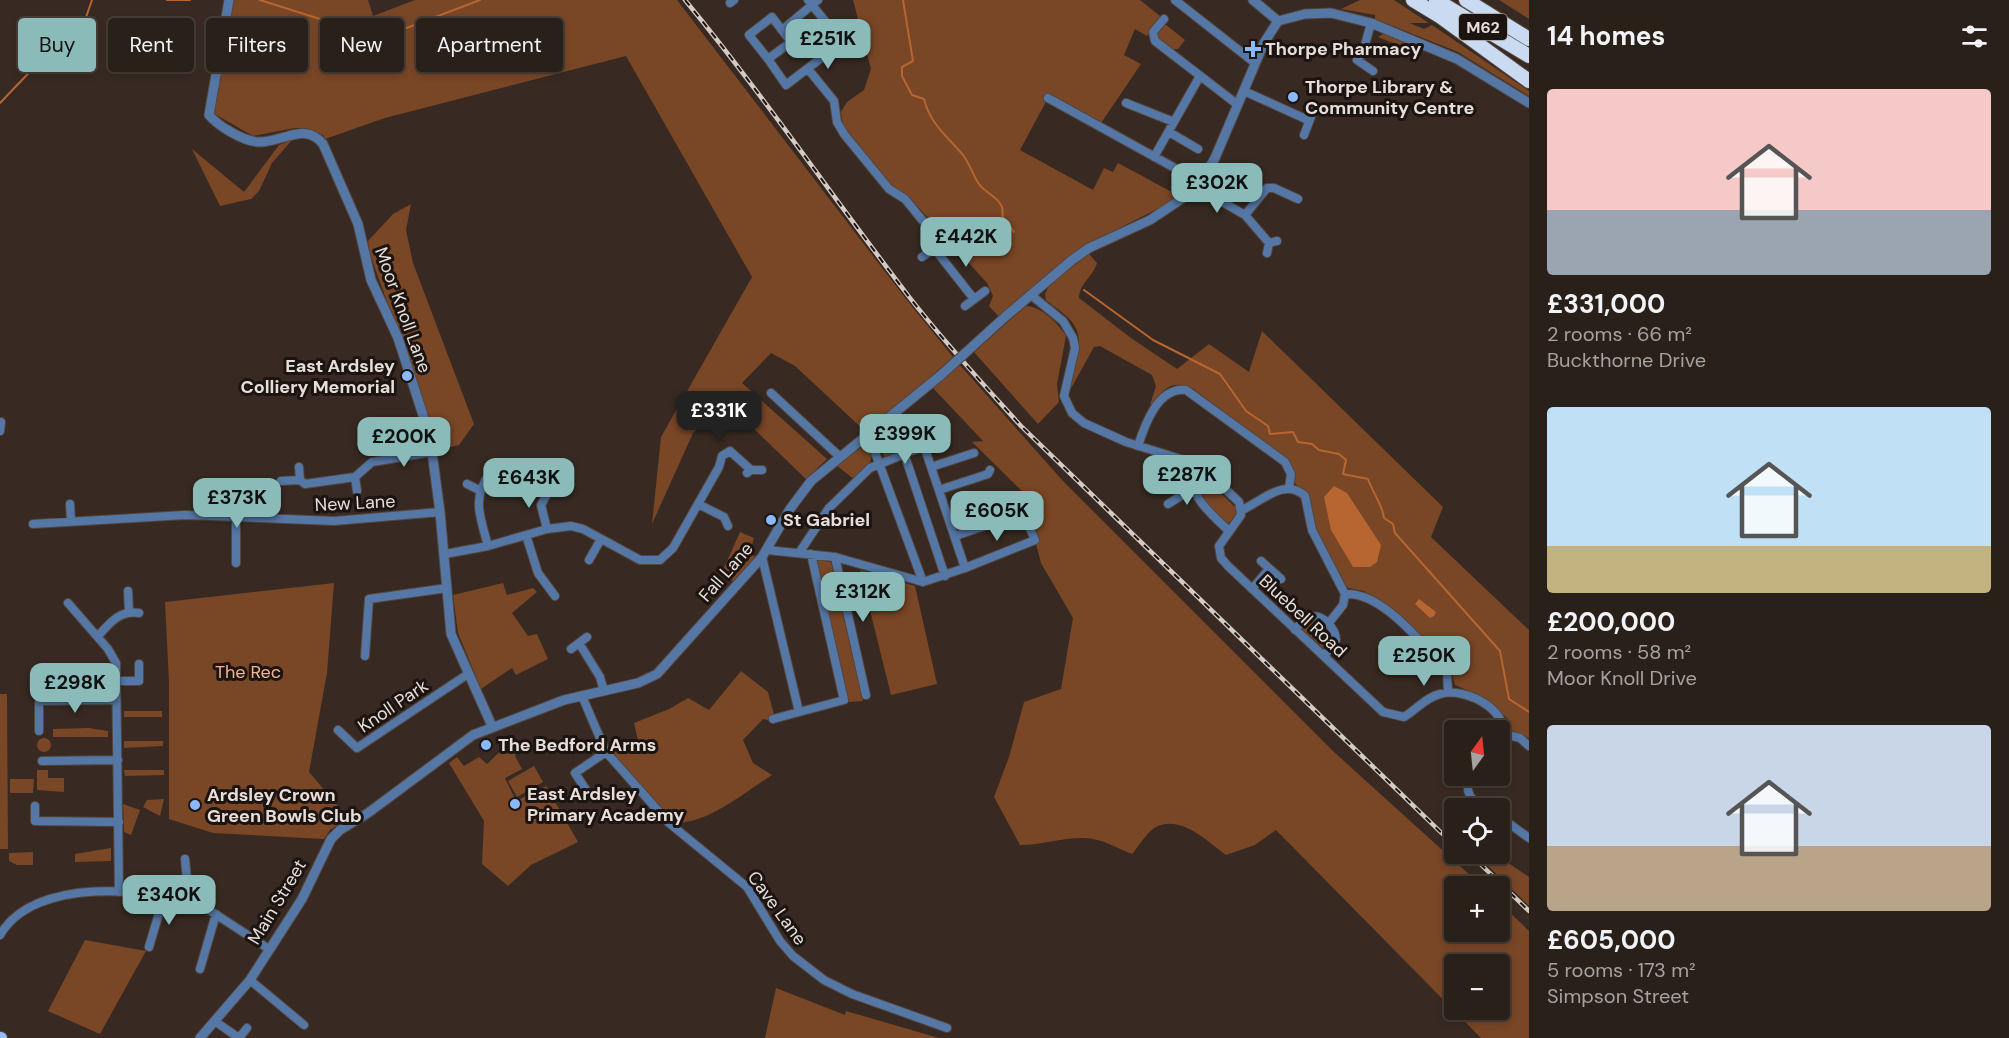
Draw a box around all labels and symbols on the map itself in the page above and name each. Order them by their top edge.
road number: M62 [1459,14,1507,40]
pin: £251K [786,19,870,70]
place label: Thorpe Pharmacy [1265,37,1422,61]
marker: Thorpe Pharmacy [1246,42,1260,56]
place label: Thorpe Library & Community Centre [1305,75,1474,120]
marker: Thorpe Library & Community Centre [1286,90,1300,104]
pin: £302K [1175,163,1259,214]
pin: £442K [924,217,1008,268]
street label: Moor Knoll Lane [369,244,437,376]
place label: East Ardsley Colliery Memorial [241,354,395,399]
marker: East Ardsley Colliery Memorial [400,369,414,383]
pin: £331K [677,391,761,442]
pin: £399K [863,414,947,465]
pin: £200K [362,417,446,468]
pin: £287K [1145,455,1229,506]
pin: £643K [487,458,571,509]
pin: £373K [195,478,279,529]
street label: New Lane [314,489,396,517]
pin: £605K [955,491,1039,542]
place label: St Gabriel [783,508,870,532]
marker: St Gabriel [764,513,778,527]
street label: Fall Lane [693,537,759,607]
street label: Bluebell Road [1254,569,1352,663]
pin: £312K [821,572,905,623]
pin: £250K [1382,636,1466,687]
park label: The Rec [215,660,281,684]
pin: £298K [33,663,117,714]
street label: Knoll Park [353,674,433,738]
north arrow [1444,720,1510,786]
place label: The Bedford Arms [498,733,656,757]
marker: The Bedford Arms [479,738,493,752]
place label: East Ardsley Primary Academy [527,782,684,827]
place label: Ardsley Crown Green Bowls Club [207,783,362,828]
marker: East Ardsley Primary Academy [508,797,522,811]
marker: Ardsley Crown Green Bowls Club [188,798,202,812]
street label: Main Street [242,855,312,949]
street label: Cave Lane [742,866,812,950]
pin: £340K [127,875,211,926]

